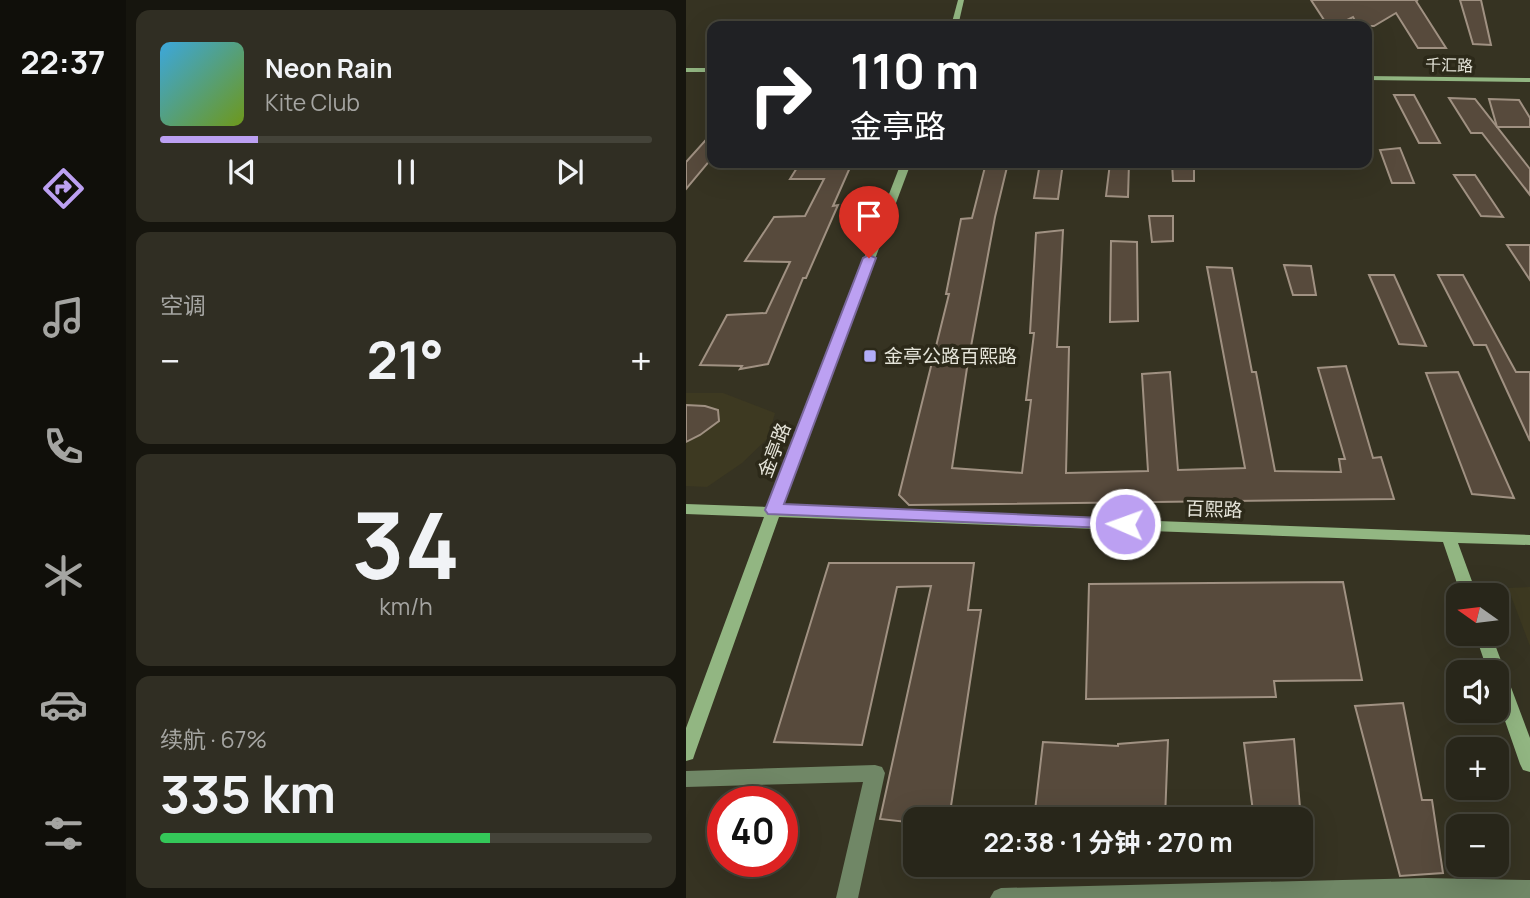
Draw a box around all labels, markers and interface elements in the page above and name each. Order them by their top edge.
text: 110 m [850,37,979,104]
text: 22:37 [21,40,105,84]
icon: right [735,49,826,140]
text: Neon Rain [265,50,393,86]
street label: 千汇路 [1425,54,1473,76]
text: Kite Club [265,86,360,118]
text: 金亭路 [850,104,946,148]
icon: previous [223,153,261,191]
icon: pause [387,153,425,191]
icon: next [551,153,589,191]
icon: directions [39,164,88,213]
pin [839,186,899,258]
icon: arrive [850,197,888,235]
text: 空调 [160,289,206,321]
icon: music [39,293,88,342]
text: 21° [367,324,444,395]
text: − [160,334,181,386]
text: + [630,334,652,386]
place label: 金亭公路百熙路 [884,343,1017,369]
marker: 金亭公路百熙路 [862,348,878,364]
street label: 金亭路 [752,419,796,481]
icon: phone [39,422,88,471]
text: 34 [352,482,460,606]
position arrow [1088,487,1162,561]
street label: 百熙路 [1185,495,1243,523]
icon: climate [39,551,88,600]
north arrow [1446,583,1508,646]
map controls [1446,583,1509,877]
text: km/h [379,590,433,622]
button: sound [1446,660,1509,723]
icon: car [39,680,88,729]
text: 续航 · 67% [160,723,267,755]
button: + [1446,737,1509,800]
text: 335 km [160,758,336,829]
speed limit sign: 40 [707,786,798,877]
icon: filters [39,809,88,858]
button: − [1446,814,1509,877]
text: 22:38 · 1 分钟 · 270 m [983,824,1233,860]

